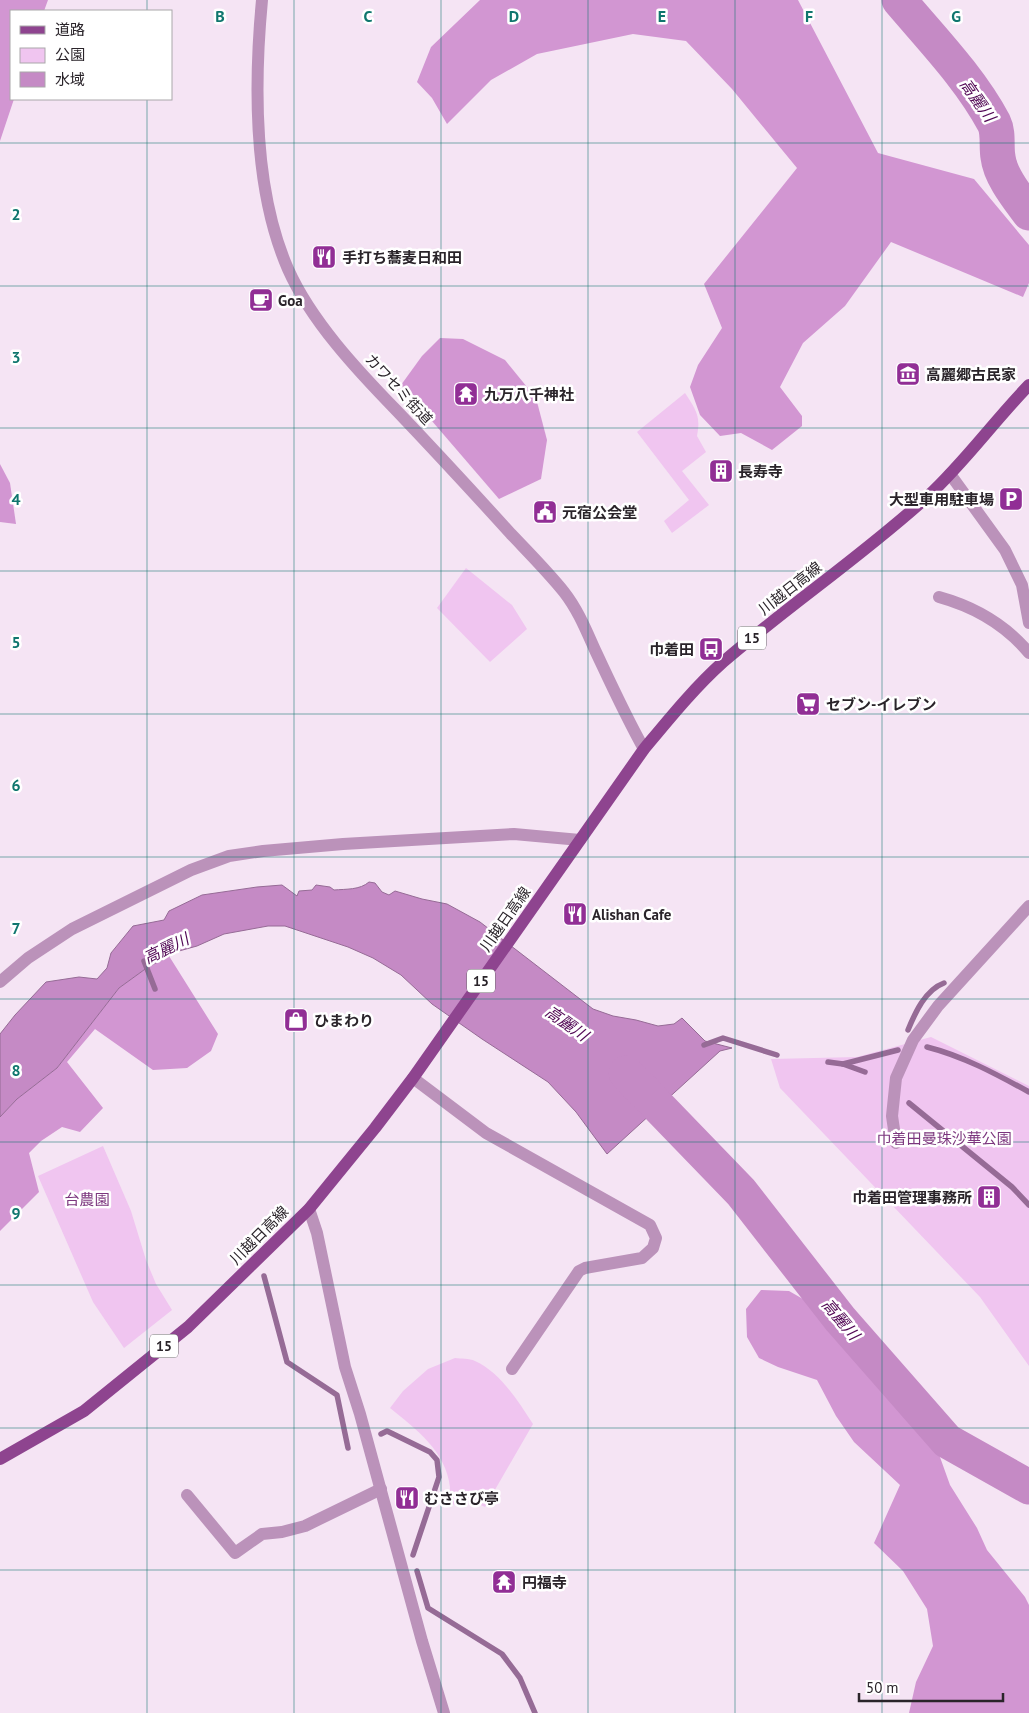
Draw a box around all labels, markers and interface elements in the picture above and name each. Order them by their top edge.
text: B [215,6,225,26]
text: C [364,6,373,26]
text: D [509,6,519,26]
text: E [658,6,666,26]
text: F [805,6,813,26]
text: G [951,6,961,26]
legend [10,10,172,100]
text: 道路 [55,20,85,39]
text: 公園 [55,45,85,64]
text: 水域 [55,70,85,89]
water label: 高麗川 [956,75,1001,127]
text: 2 [11,204,21,224]
restaurant icon: 手打ち蕎麦日和田 [311,244,337,270]
place label: 手打ち蕎麦日和田 [342,248,462,267]
cafe icon: Goa [248,287,274,313]
place label: Goa [278,291,303,310]
text: 3 [11,347,21,367]
street label: カワセミ街道 [361,350,437,428]
museum icon: 高麗郷古民家 [895,361,921,387]
place label: 高麗郷古民家 [926,365,1016,384]
temple icon: 九万八千神社 [453,381,479,407]
place label: 九万八千神社 [484,385,574,404]
building icon: 長寿寺 [708,458,734,484]
place label: 長寿寺 [738,462,783,481]
parking icon: 大型車用駐車場 [998,486,1024,512]
text: 4 [11,489,21,509]
place label: 大型車用駐車場 [889,490,994,509]
public building icon: 元宿公会堂 [532,499,558,525]
place label: 元宿公会堂 [562,503,637,522]
street label: 川越日高線 [755,557,825,619]
road number: 15 [738,626,766,650]
text: 5 [11,632,21,652]
bus stop icon: 巾着田 [698,636,724,662]
place label: 巾着田 [649,640,694,659]
supermarket icon: セブン-イレブン [795,691,821,717]
place label: セブン-イレブン [826,695,936,714]
text: 6 [11,775,21,795]
street label: 川越日高線 [476,883,534,955]
restaurant icon: Alishan Cafe [562,901,588,927]
place label: Alishan Cafe [592,905,672,924]
text: 7 [11,918,21,938]
water label: 高麗川 [140,928,194,968]
road number: 15 [467,969,495,992]
water label: 高麗川 [542,1001,594,1046]
shop icon: ひまわり [283,1007,309,1033]
place label: ひまわり [314,1011,374,1030]
text: 8 [11,1060,21,1080]
park label: 巾着田曼珠沙華公園 [876,1129,1012,1148]
building icon: 巾着田管理事務所 [976,1184,1002,1210]
place label: 巾着田管理事務所 [852,1188,972,1207]
park label: 台農園 [64,1190,110,1209]
street label: 川越日高線 [226,1202,292,1268]
text: 9 [11,1203,21,1223]
water label: 高麗川 [818,1294,865,1345]
road number: 15 [150,1334,178,1358]
restaurant icon: むささび亭 [394,1485,420,1511]
place label: むささび亭 [424,1489,499,1508]
temple icon: 円福寺 [491,1569,517,1595]
place label: 円福寺 [522,1573,567,1592]
scale bar [859,1670,1003,1702]
text: 50 m [866,1678,899,1697]

